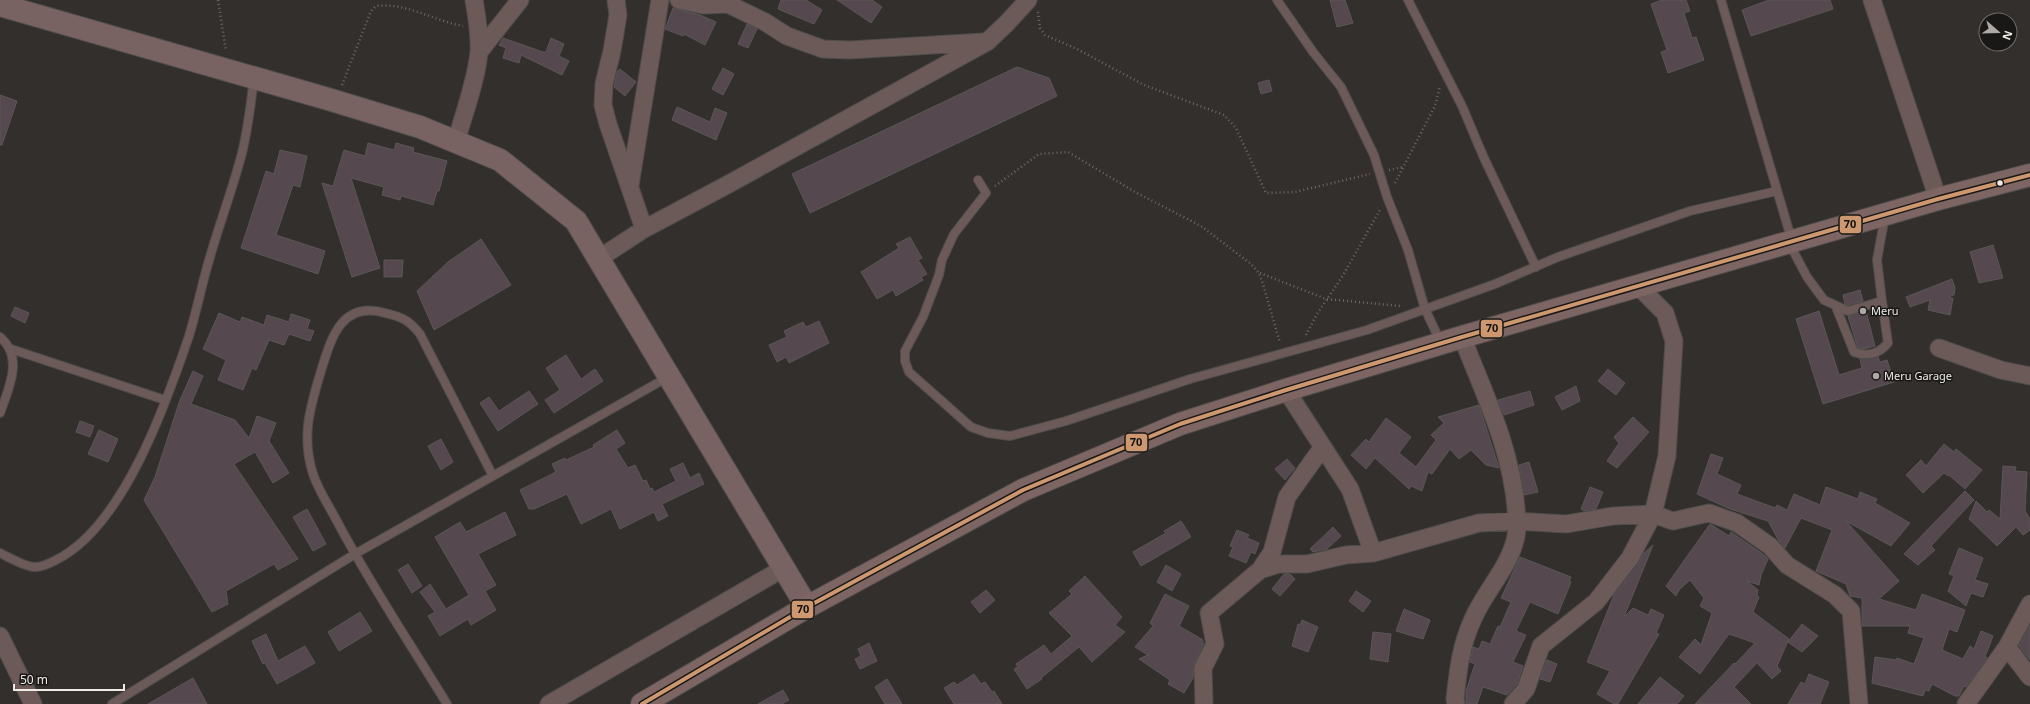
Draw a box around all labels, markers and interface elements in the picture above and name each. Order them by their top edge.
north arrow [1978,12,2018,52]
text: N [1999,29,2016,42]
unlabelled marker [1995,178,2005,188]
line badge: 70 [1839,215,1862,234]
text: 70 [1844,216,1856,231]
place label: Meru [1871,303,1899,318]
marker: Meru [1858,306,1868,316]
line badge: 70 [1480,319,1503,338]
text: 70 [1486,320,1498,335]
place label: Meru Garage [1884,368,1952,383]
marker: Meru Garage [1871,371,1881,381]
line badge: 70 [1125,433,1148,452]
text: 70 [1130,434,1142,449]
line badge: 70 [791,600,814,619]
text: 70 [797,601,809,616]
scale bar [14,666,124,692]
text: 50 m [20,671,48,688]

